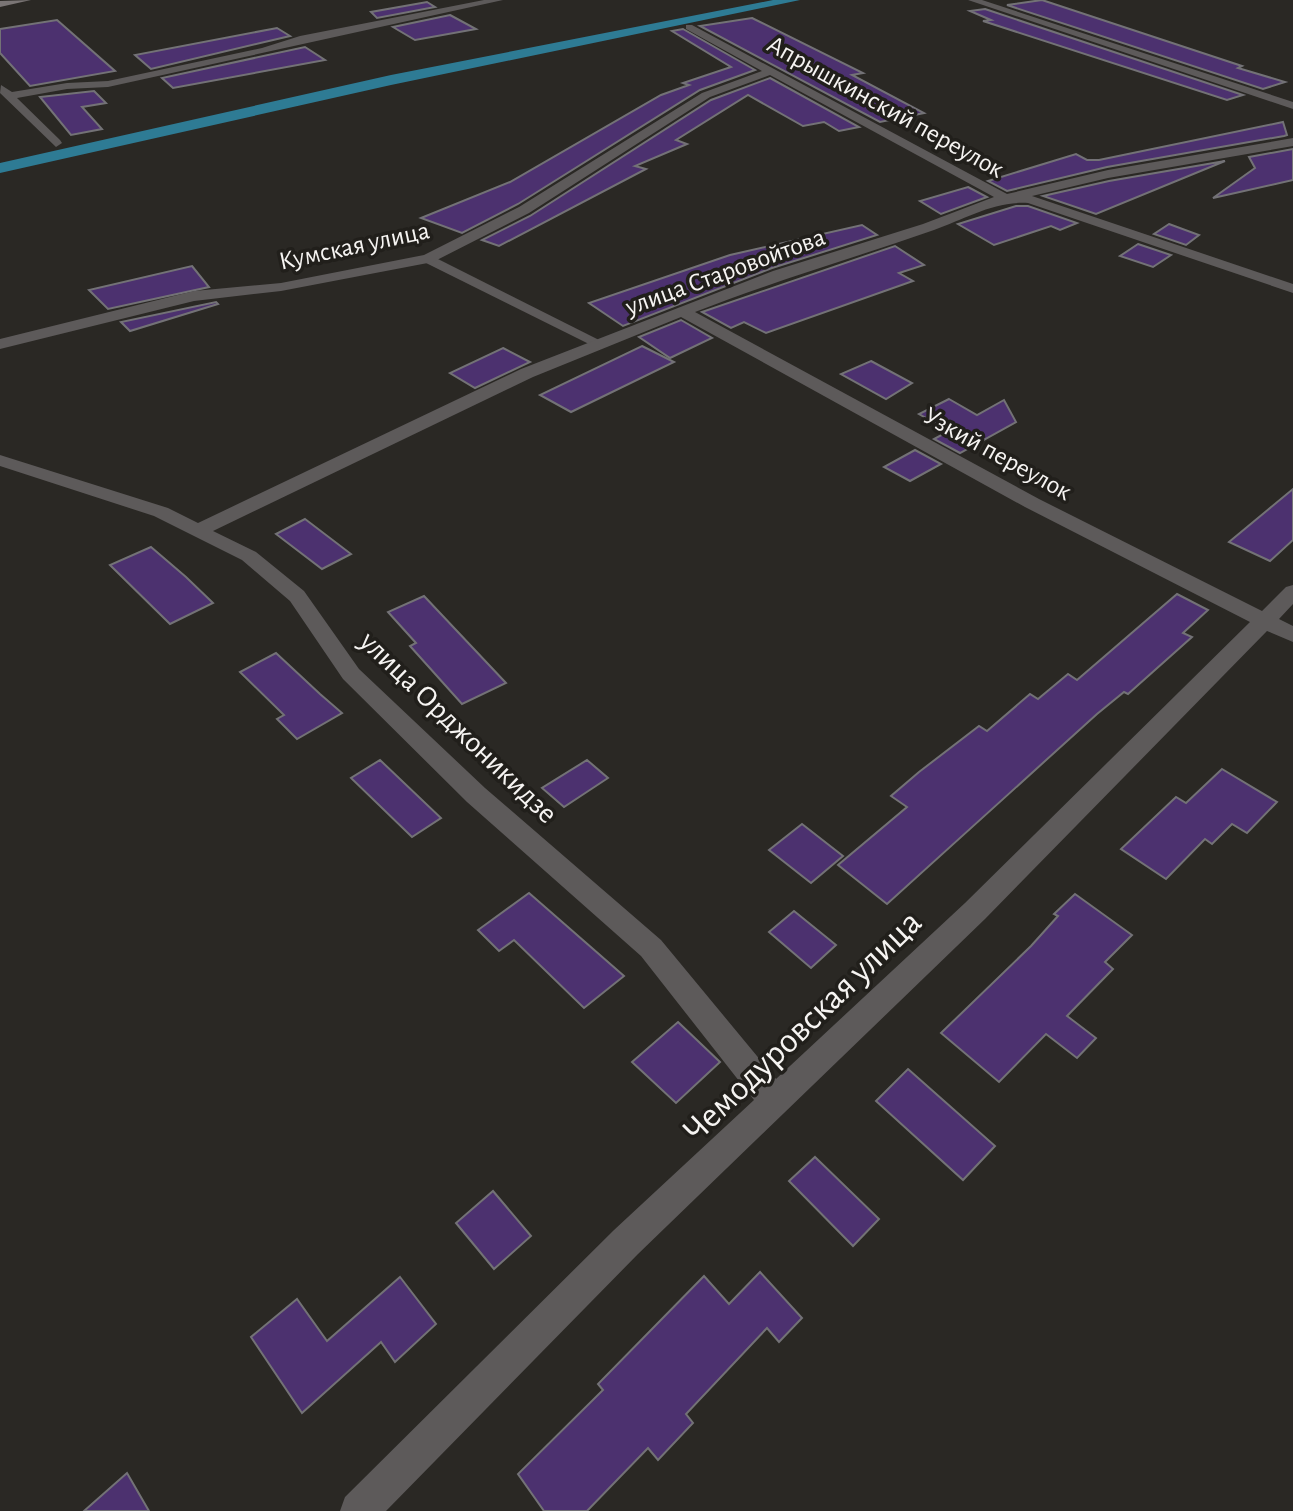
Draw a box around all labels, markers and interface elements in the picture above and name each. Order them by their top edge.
street label: Апрышкинский переулок [763,31,1008,183]
street label: Кумская улица [277,217,432,275]
street label: улица Старовойтова [621,224,829,320]
street label: Узкий переулок [919,402,1076,505]
street label: улица Орджоникидзе [353,625,563,829]
street label: Чемодуровская улица [676,904,929,1149]

